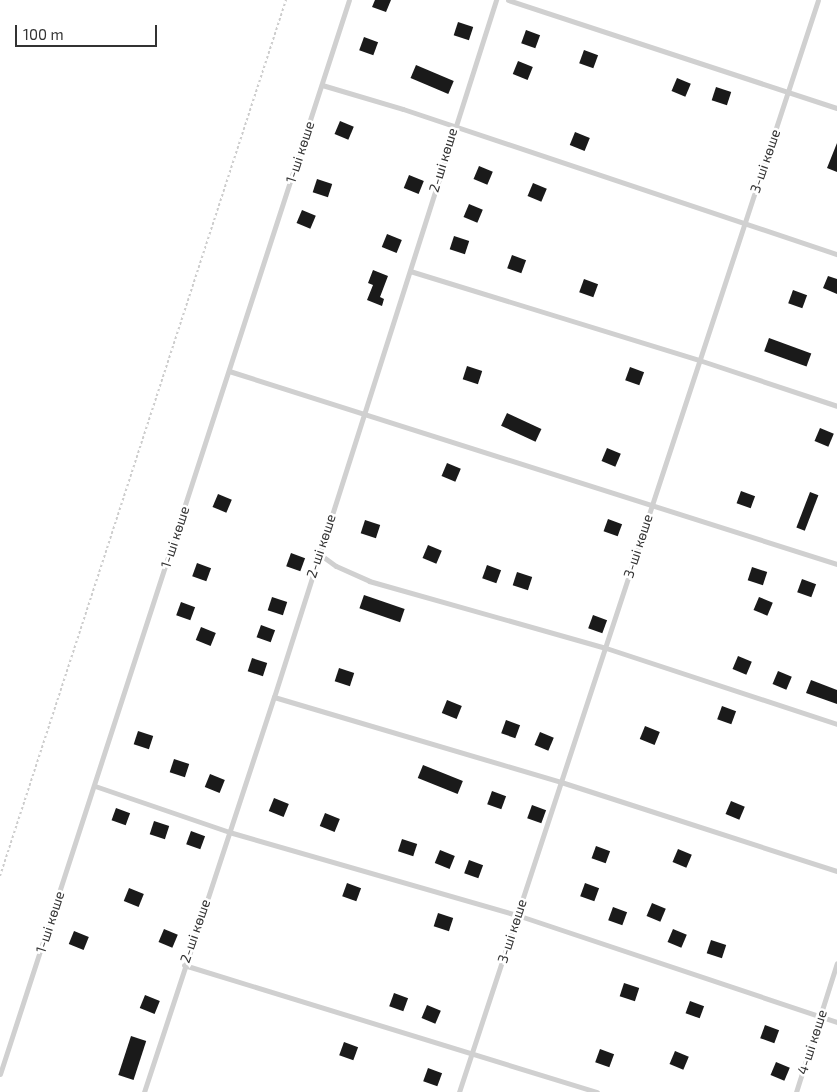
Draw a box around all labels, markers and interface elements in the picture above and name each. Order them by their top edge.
scale bar [18,15,160,47]
text: 100 m [23,25,64,43]
street label: 1-ші көше [282,119,318,185]
street label: 2-ші көше [425,126,461,194]
street label: 3-ші көше [746,127,784,195]
street label: 1-ші көше [157,504,193,570]
street label: 2-ші көше [303,512,339,580]
street label: 3-ші көше [620,512,656,580]
street label: 1-ші көше [32,889,68,955]
street label: 2-ші көше [176,897,214,965]
street label: 3-ші көше [494,897,530,965]
street label: 4-ші көше [794,1008,830,1076]

